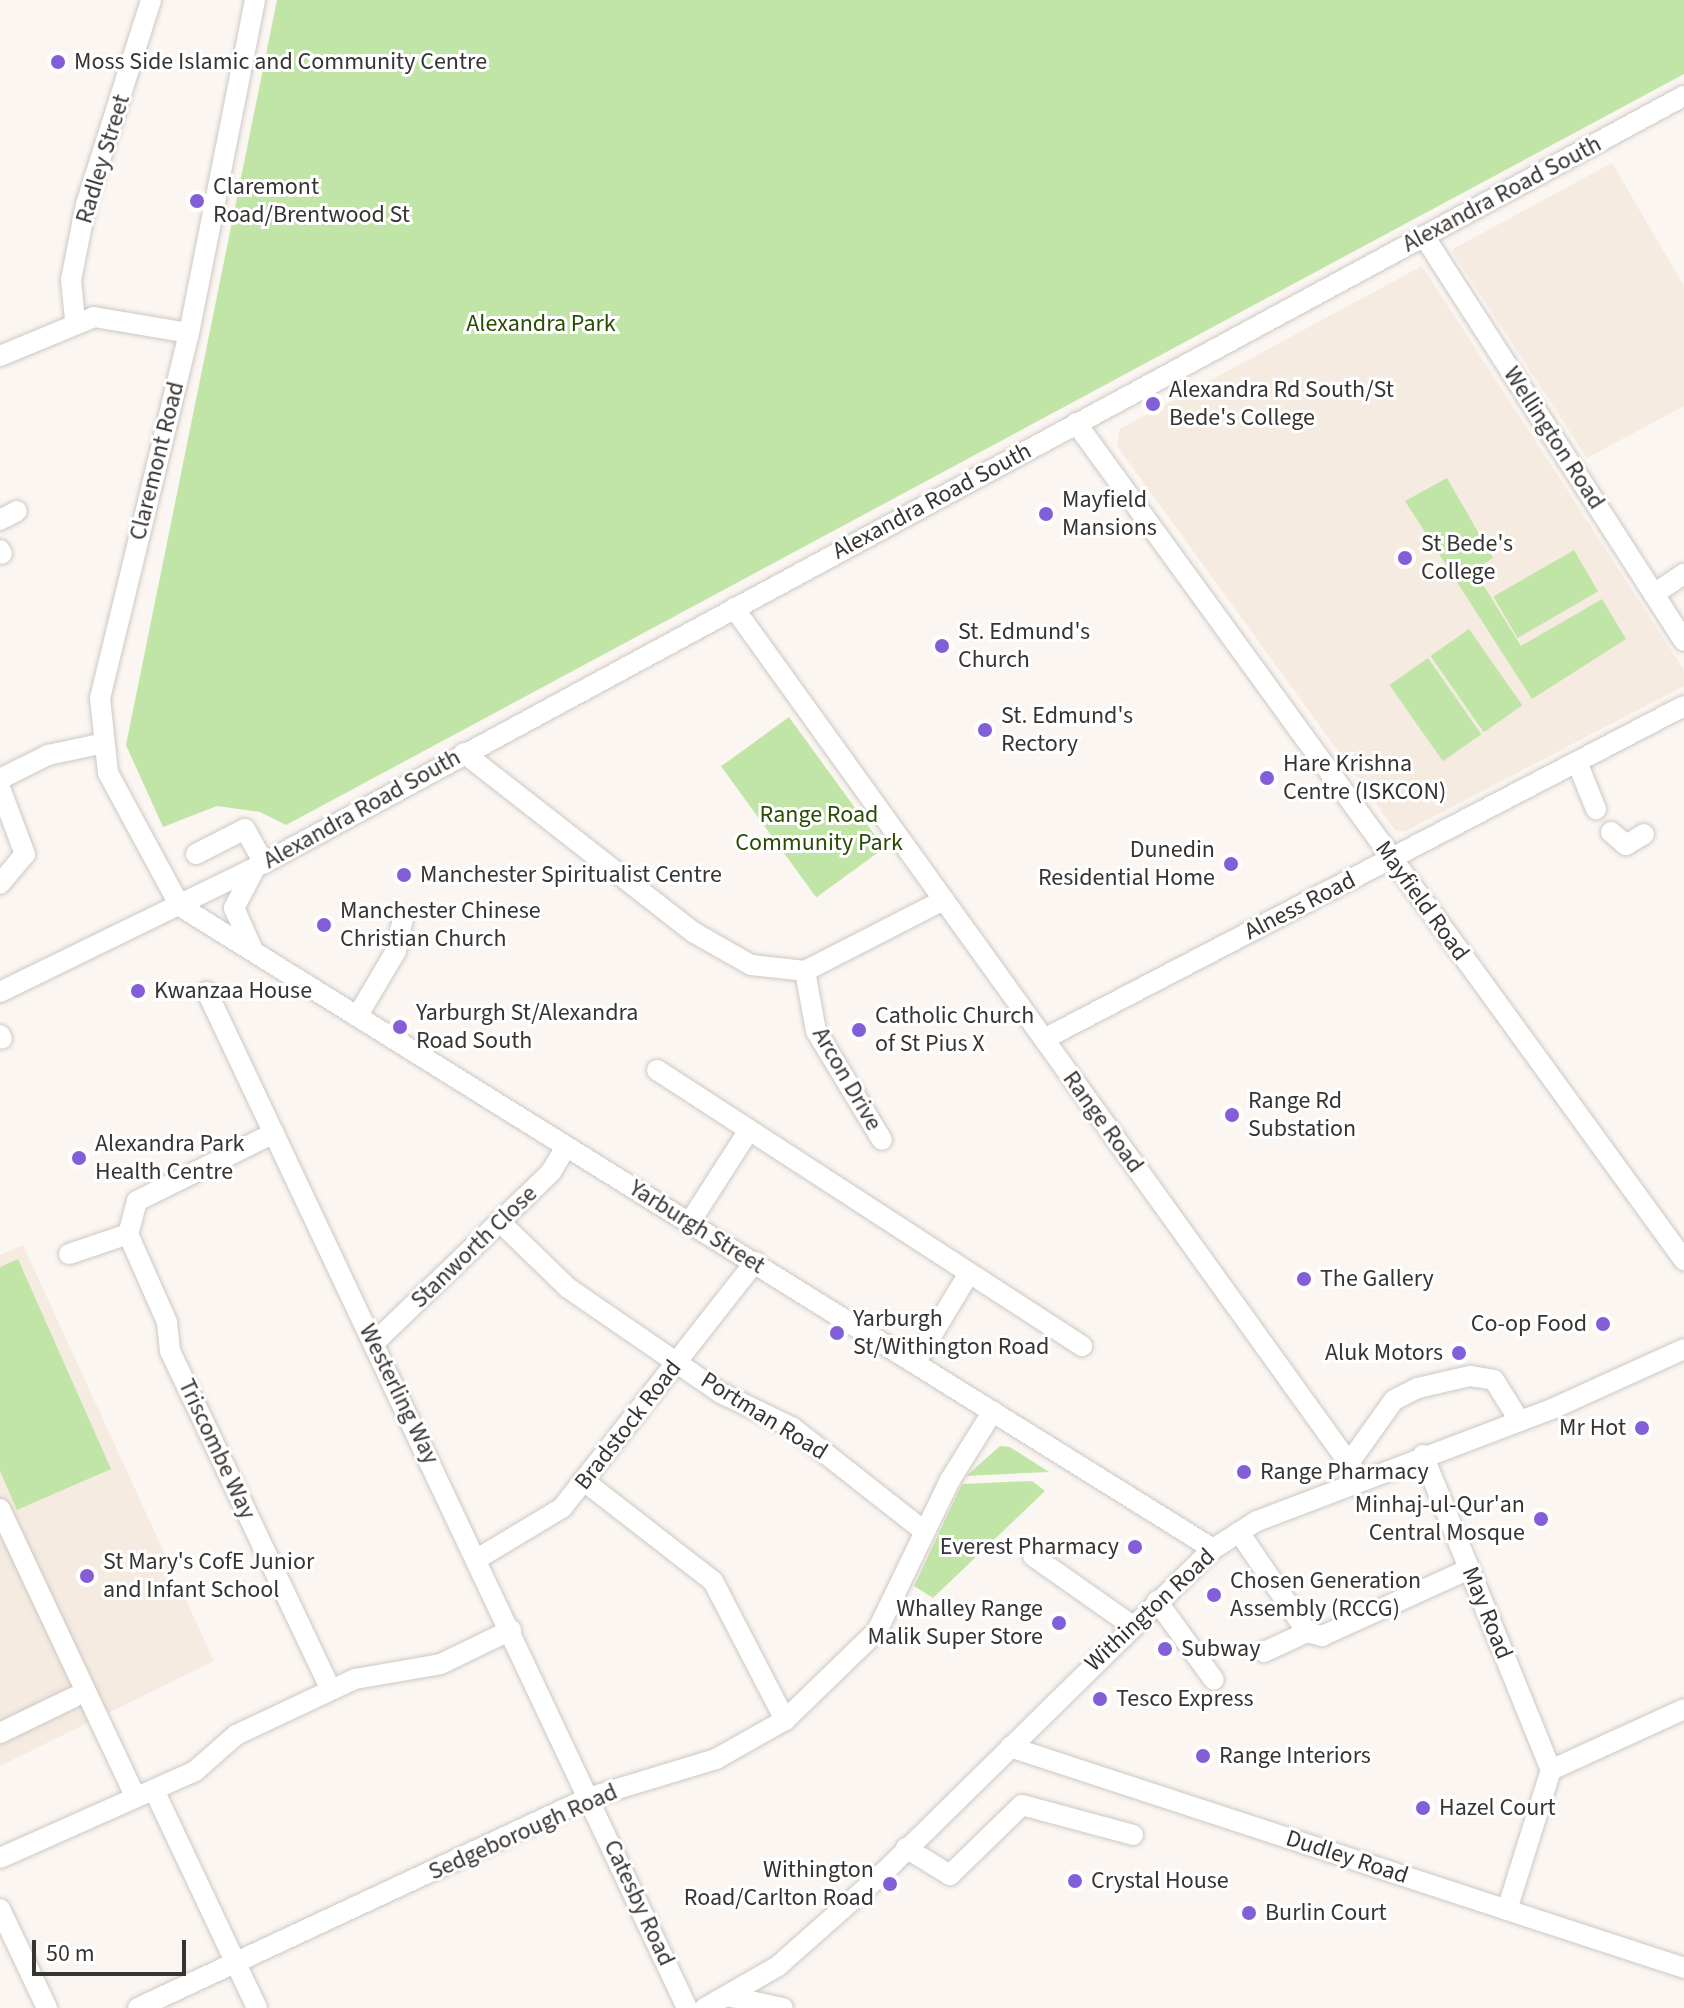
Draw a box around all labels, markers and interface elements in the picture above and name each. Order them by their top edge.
place label: Moss Side Islamic and Community Centre [74,48,487,76]
marker: Moss Side Islamic and Community Centre [49,53,67,71]
street label: Radley Street [70,91,136,227]
street label: Alexandra Road South [1398,129,1606,259]
place label: Claremont Road/Brentwood St [213,173,410,229]
marker: Claremont Road/Brentwood St [188,192,206,210]
park label: Alexandra Park [466,310,616,338]
street label: Wellington Road [1497,361,1611,515]
place label: Alexandra Rd South/St Bede's College [1169,376,1394,432]
street label: Claremont Road [123,379,191,543]
marker: Alexandra Rd South/St Bede's College [1144,395,1162,413]
street label: Alexandra Road South [828,436,1036,566]
place label: Mayfield Mansions [1062,486,1157,542]
marker: Mayfield Mansions [1037,505,1055,523]
place label: St Bede's College [1421,530,1513,586]
marker: St Bede's College [1396,549,1414,567]
place label: St. Edmund's Church [958,618,1090,674]
marker: St. Edmund's Church [933,637,951,655]
place label: St. Edmund's Rectory [1001,702,1133,758]
marker: St. Edmund's Rectory [976,721,994,739]
street label: Alexandra Road South [258,743,466,875]
place label: Hare Krishna Centre (ISKCON) [1283,750,1446,806]
marker: Hare Krishna Centre (ISKCON) [1258,769,1276,787]
park label: Range Road Community Park [735,801,903,857]
street label: Mayfield Road [1369,835,1475,967]
place label: Dunedin Residential Home [1038,836,1215,892]
marker: Dunedin Residential Home [1222,855,1240,873]
place label: Manchester Spiritualist Centre [420,861,722,889]
marker: Manchester Spiritualist Centre [395,866,413,884]
street label: Alness Road [1240,866,1360,946]
place label: Manchester Chinese Christian Church [340,897,541,953]
marker: Manchester Chinese Christian Church [315,916,333,934]
place label: Kwanzaa House [154,977,312,1005]
marker: Kwanzaa House [129,982,147,1000]
place label: Yarburgh St/Alexandra Road South [416,999,638,1055]
place label: Catholic Church of St Pius X [875,1002,1034,1058]
marker: Yarburgh St/Alexandra Road South [391,1018,409,1036]
marker: Catholic Church of St Pius X [850,1021,868,1039]
street label: Arcon Drive [806,1022,888,1136]
street label: Range Road [1056,1065,1150,1179]
place label: Range Rd Substation [1248,1087,1356,1143]
marker: Range Rd Substation [1223,1106,1241,1124]
place label: Alexandra Park Health Centre [95,1130,244,1186]
marker: Alexandra Park Health Centre [70,1149,88,1167]
street label: Yarburgh Street [624,1174,770,1280]
street label: Stanworth Close [405,1180,543,1314]
place label: The Gallery [1320,1265,1434,1293]
marker: The Gallery [1295,1270,1313,1288]
place label: Yarburgh St/Withington Road [853,1305,1049,1361]
place label: Co-op Food [1471,1310,1587,1338]
marker: Co-op Food [1594,1315,1612,1333]
street label: Westerling Way [353,1319,445,1469]
marker: Yarburgh St/Withington Road [828,1324,846,1342]
place label: Aluk Motors [1325,1339,1443,1367]
marker: Aluk Motors [1450,1344,1468,1362]
street label: Bradstock Road [568,1354,688,1496]
street label: Portman Road [695,1366,833,1466]
street label: Triscombe Way [172,1374,262,1524]
place label: Mr Hot [1559,1414,1626,1442]
marker: Mr Hot [1633,1419,1651,1437]
place label: Range Pharmacy [1260,1458,1429,1486]
marker: Range Pharmacy [1235,1463,1253,1481]
place label: Minhaj-ul-Qur'an Central Mosque [1355,1491,1525,1547]
marker: Minhaj-ul-Qur'an Central Mosque [1532,1510,1550,1528]
place label: Everest Pharmacy [940,1533,1119,1561]
marker: Everest Pharmacy [1126,1538,1144,1556]
street label: Withington Road [1079,1542,1221,1678]
place label: St Mary's CofE Junior and Infant School [103,1548,314,1604]
street label: May Road [1455,1563,1519,1663]
marker: St Mary's CofE Junior and Infant School [78,1567,96,1585]
place label: Chosen Generation Assembly (RCCG) [1230,1567,1421,1623]
marker: Chosen Generation Assembly (RCCG) [1205,1586,1223,1604]
place label: Whalley Range Malik Super Store [867,1595,1043,1651]
marker: Whalley Range Malik Super Store [1050,1614,1068,1632]
place label: Subway [1181,1635,1260,1663]
marker: Subway [1156,1640,1174,1658]
place label: Tesco Express [1116,1685,1254,1713]
marker: Tesco Express [1091,1690,1109,1708]
place label: Range Interiors [1219,1742,1371,1770]
marker: Range Interiors [1194,1747,1212,1765]
street label: Sedgeborough Road [424,1777,622,1887]
place label: Hazel Court [1439,1794,1556,1822]
marker: Hazel Court [1414,1799,1432,1817]
street label: Dudley Road [1282,1824,1412,1890]
street label: Catesby Road [597,1835,681,1971]
place label: Withington Road/Carlton Road [684,1856,874,1912]
place label: Crystal House [1091,1867,1229,1895]
marker: Crystal House [1066,1872,1084,1890]
marker: Withington Road/Carlton Road [881,1875,899,1893]
place label: Burlin Court [1265,1899,1387,1927]
marker: Burlin Court [1240,1904,1258,1922]
scale bar [36,1924,190,1974]
text: 50 m [46,1936,95,1971]

